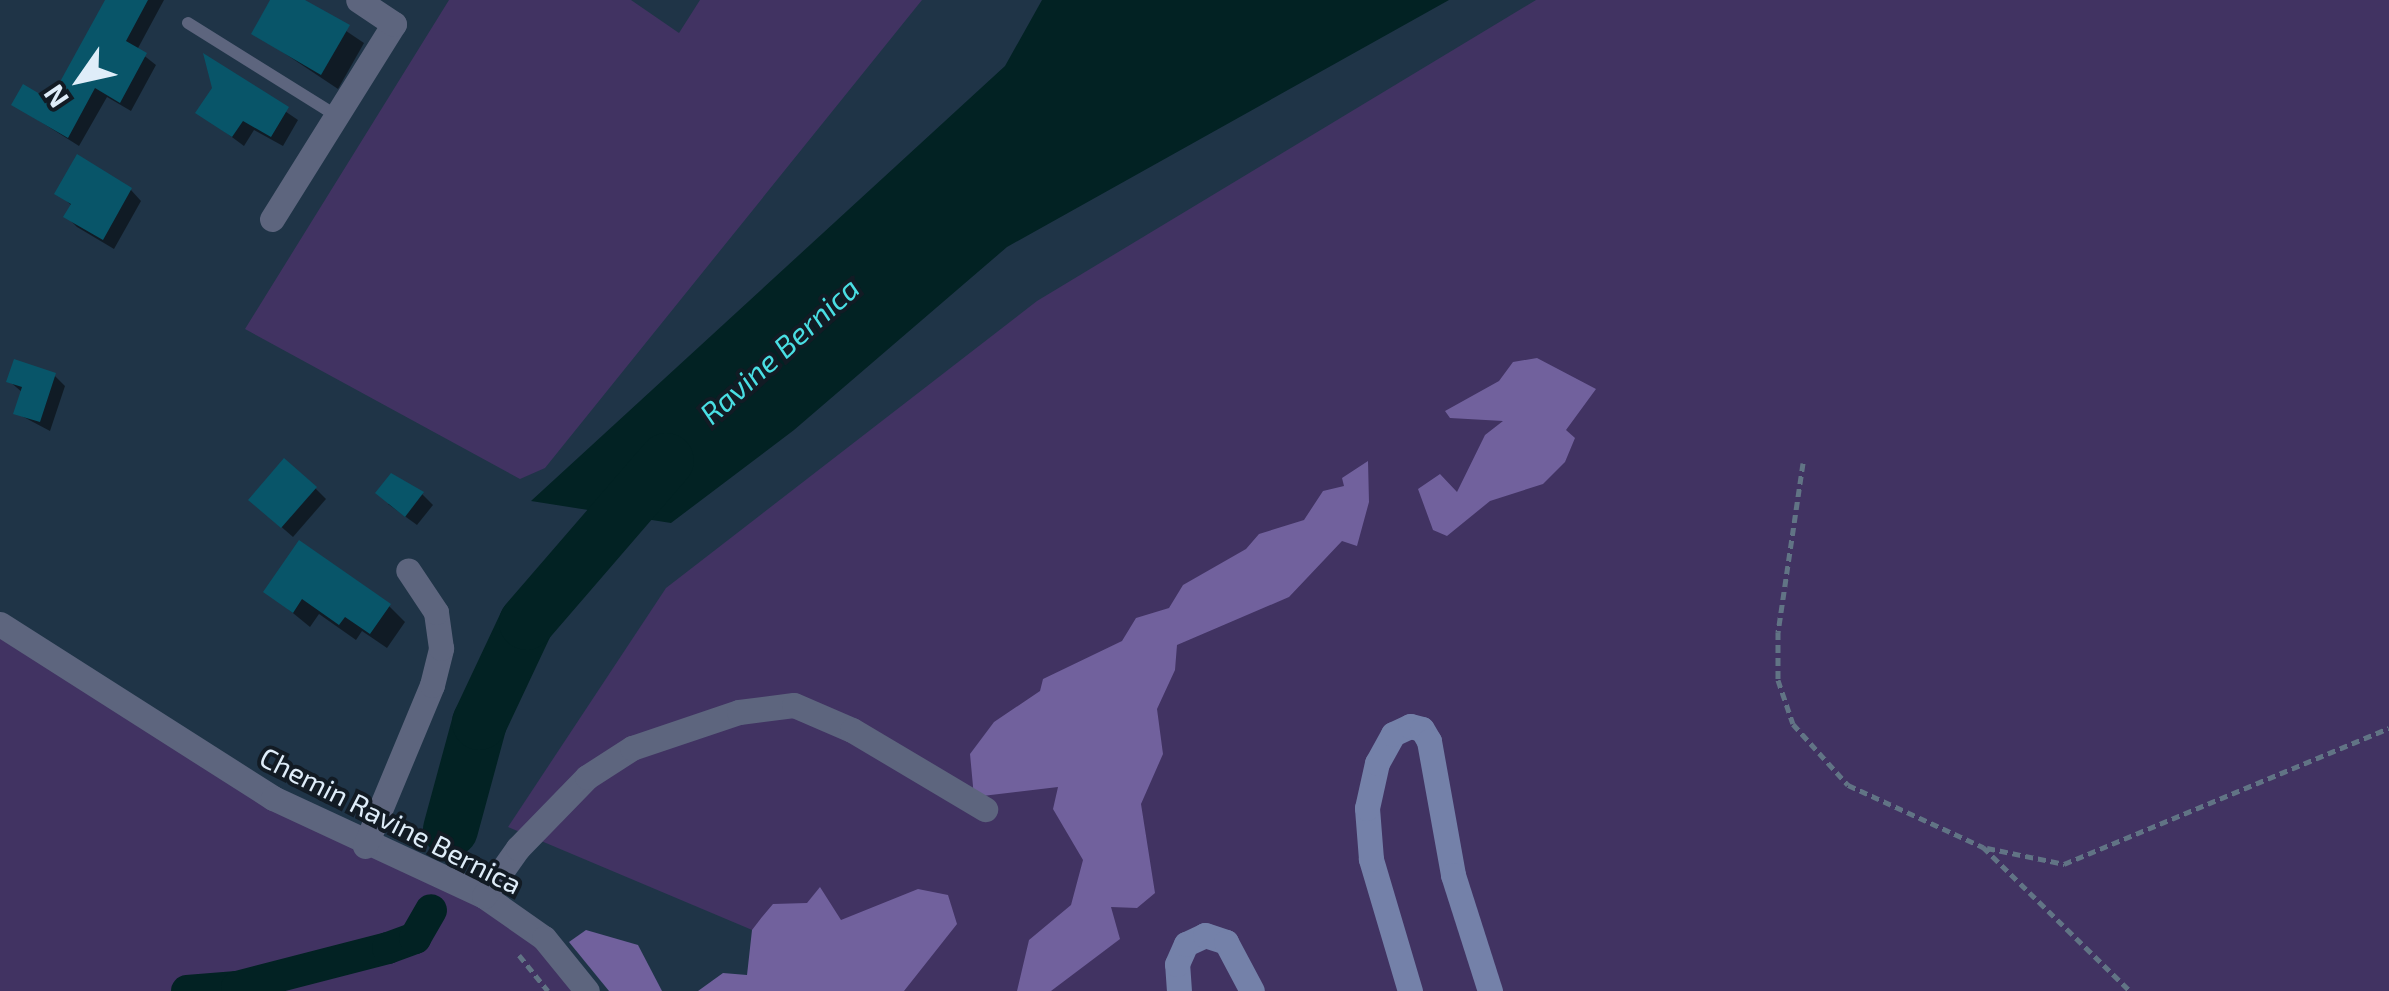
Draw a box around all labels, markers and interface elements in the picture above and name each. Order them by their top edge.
north arrow [30,30,130,130]
text: N [35,79,75,115]
water label: Ravine Bernica [692,269,866,431]
street label: Chemin Ravine Bernica [255,739,527,901]

